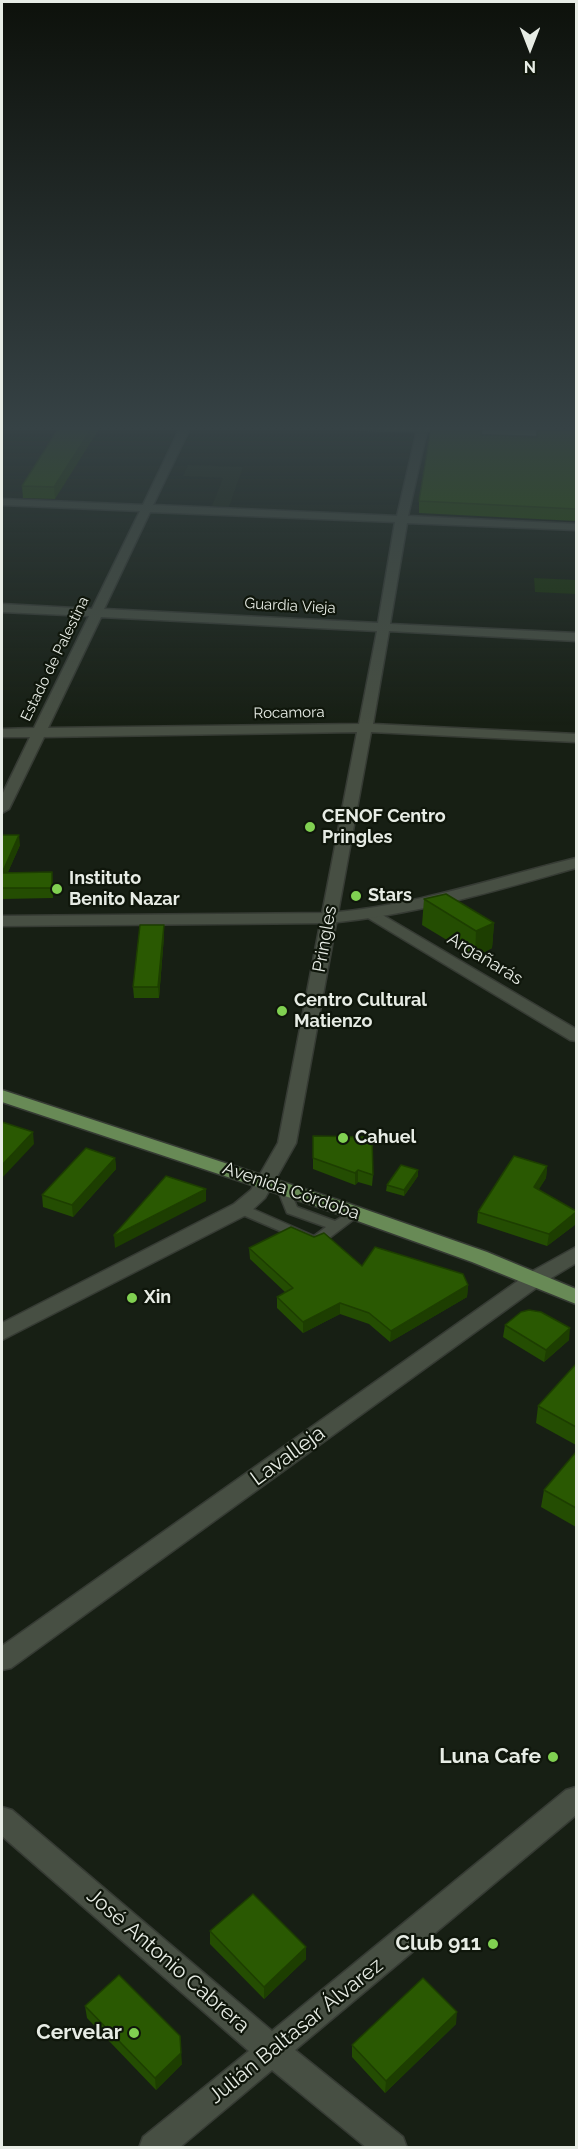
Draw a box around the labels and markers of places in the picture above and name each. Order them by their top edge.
place label: CENOF Centro Pringles [322,806,446,848]
marker: CENOF Centro Pringles [303,820,317,834]
place label: Instituto Benito Nazar [69,868,180,910]
marker: Instituto Benito Nazar [50,882,64,896]
place label: Stars [368,885,412,907]
marker: Stars [349,889,363,903]
place label: Centro Cultural Matienzo [294,990,427,1032]
marker: Centro Cultural Matienzo [275,1004,289,1018]
place label: Cahuel [355,1127,416,1149]
marker: Cahuel [336,1131,350,1145]
place label: Xin [144,1287,171,1309]
marker: Xin [125,1291,139,1305]
place label: Luna Cafe [439,1744,541,1770]
marker: Luna Cafe [546,1750,560,1764]
place label: Club 911 [395,1931,481,1957]
marker: Club 911 [486,1937,500,1951]
place label: Cervelar [36,2020,122,2046]
marker: Cervelar [127,2026,141,2040]

